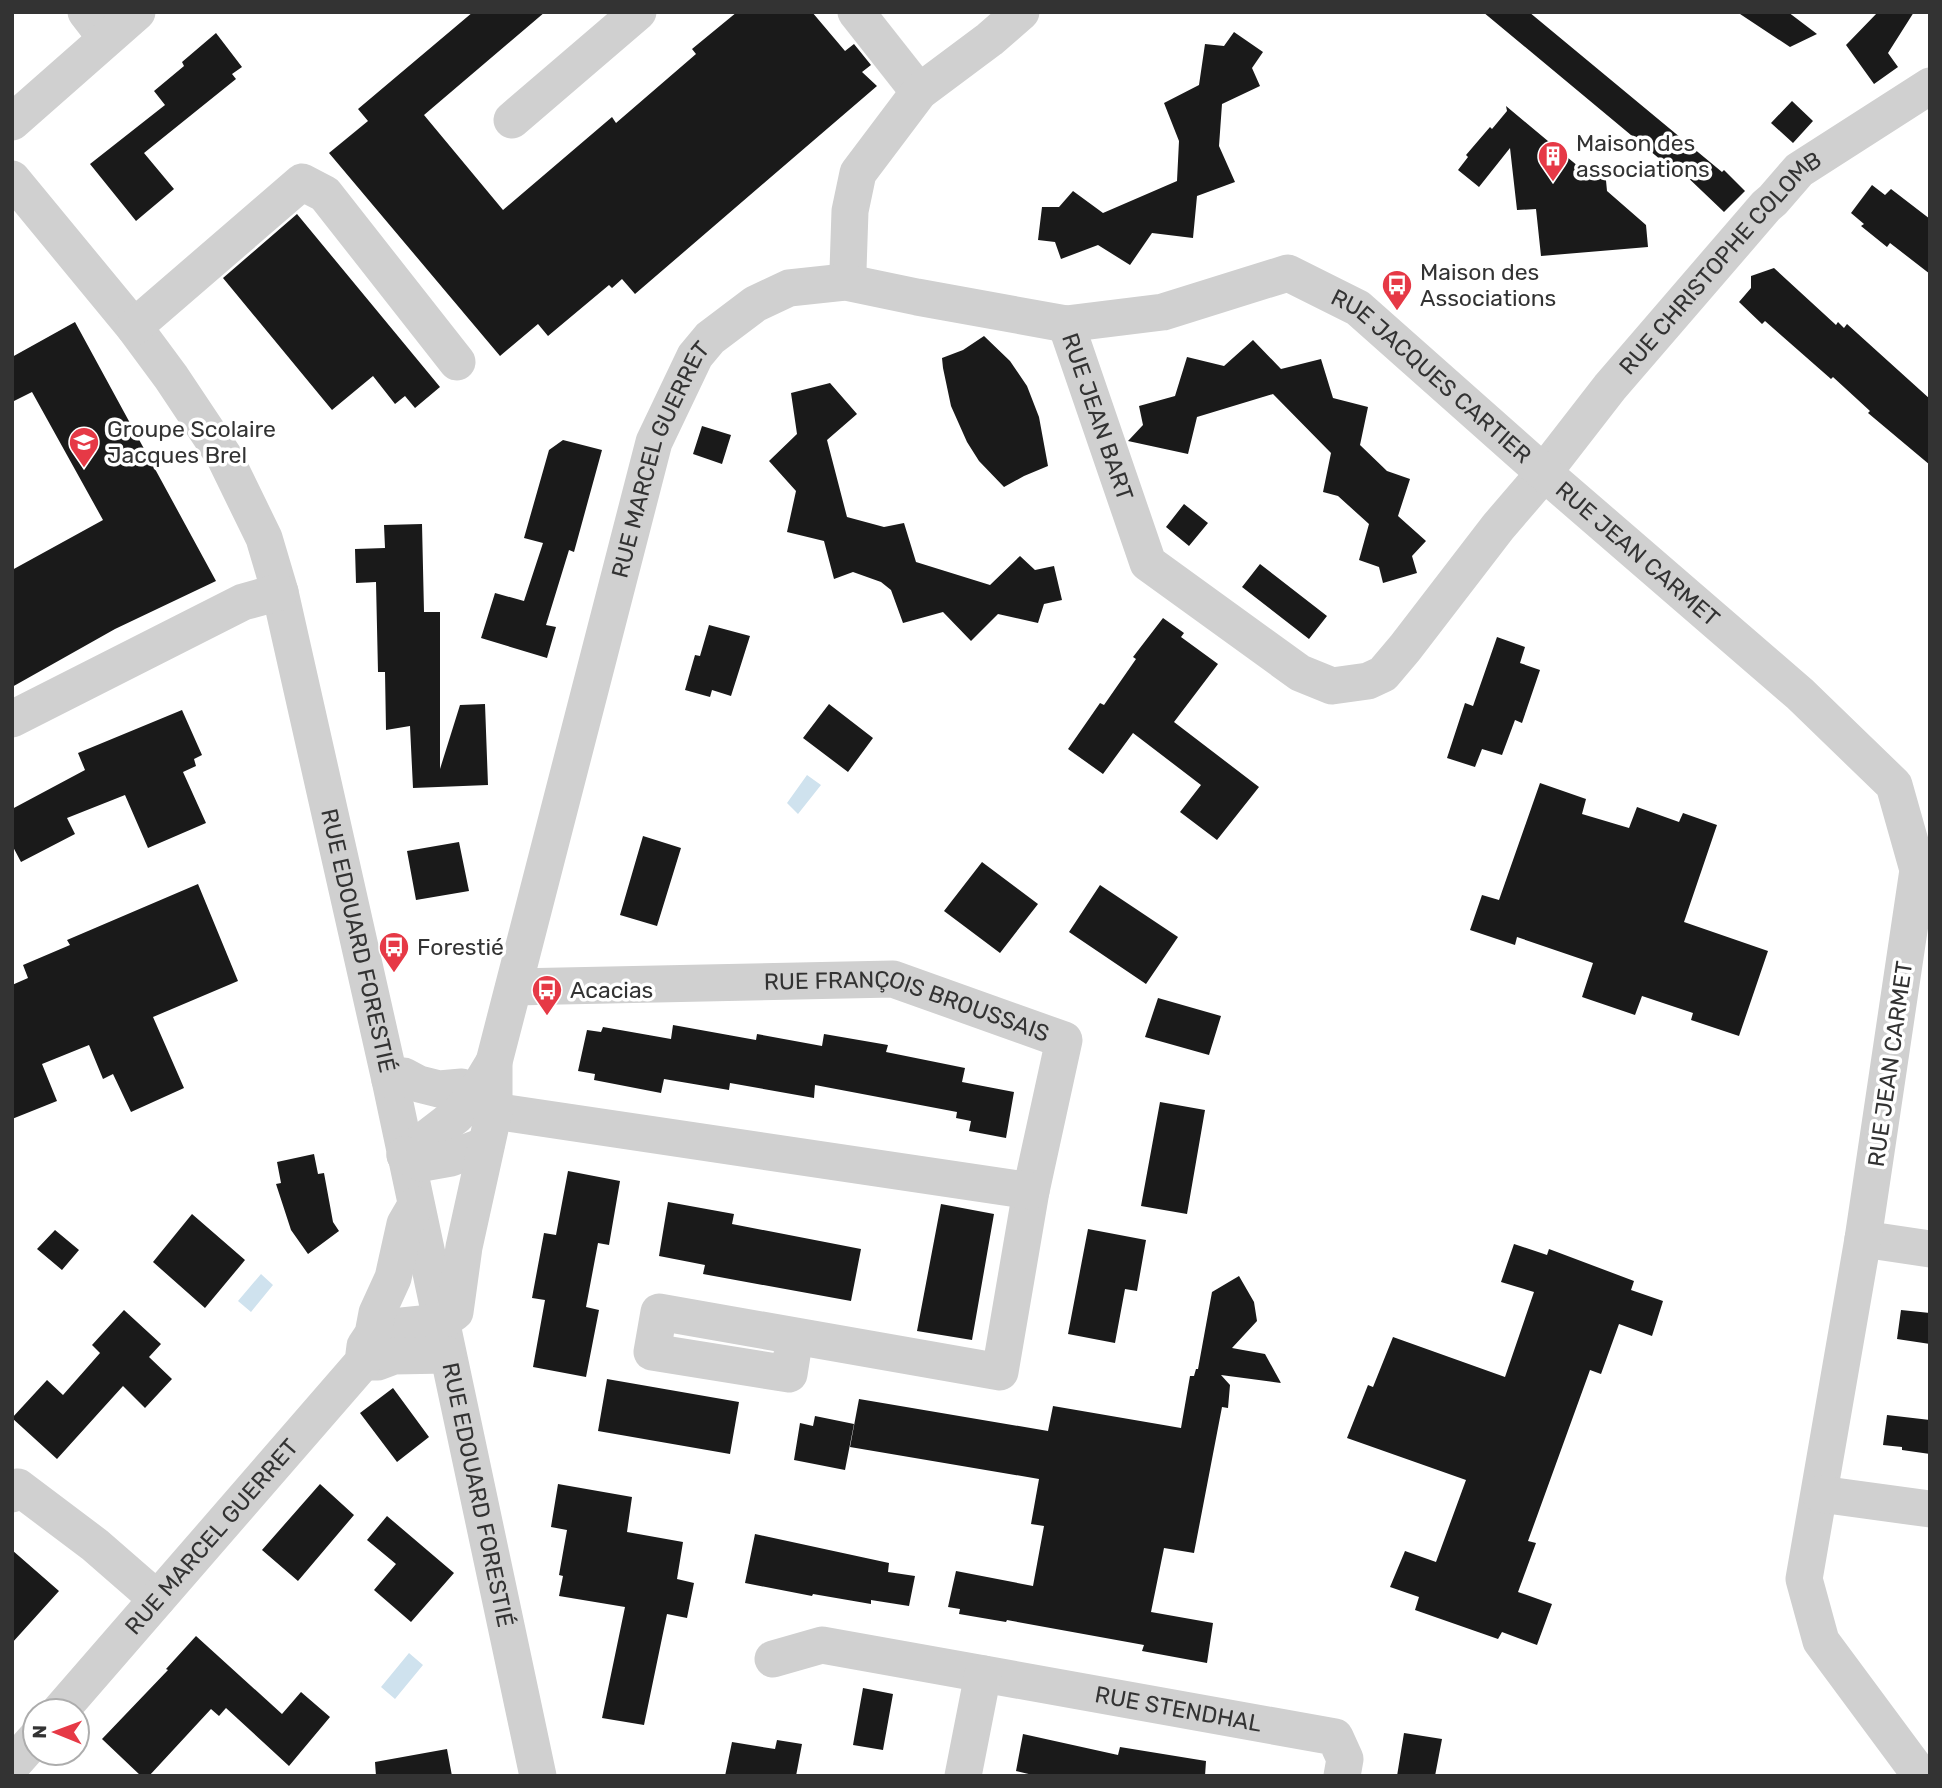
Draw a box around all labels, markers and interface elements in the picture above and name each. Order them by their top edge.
place label: Maison des associations [1576,129,1710,183]
building icon: Maison des associations [1536,139,1570,183]
street label: RUE CHRISTOPHE COLOMB [1613,146,1826,380]
place label: Maison des Associations [1420,258,1556,312]
bus stop icon: Maison des Associations [1380,268,1414,312]
street label: RUE JACQUES CARTIER [1326,283,1537,469]
street label: RUE JEAN BART [1056,329,1139,504]
street label: RUE MARCEL GUERRET [606,335,715,581]
place label: Groupe Scolaire Jacques Brel [107,415,276,469]
school or university icon: Groupe Scolaire Jacques Brel [67,425,101,469]
street label: RUE JEAN CARMET [1550,475,1725,632]
street label: RUE EDOUARD FORESTIÉ [315,806,402,1075]
bus stop icon: Forestié [377,930,411,974]
place label: Forestié [417,933,504,961]
street label: RUE JEAN CARMET [1862,959,1918,1169]
street label: RUE FRANÇOIS BROUSSAIS [763,965,1053,1048]
bus stop icon: Acacias [530,973,564,1017]
place label: Acacias [570,976,653,1004]
street label: RUE EDOUARD FORESTIÉ [436,1360,520,1630]
street label: RUE MARCEL GUERRET [119,1433,304,1640]
street label: RUE STENDHAL [1093,1680,1264,1738]
north arrow [21,1697,91,1767]
text: N [28,1725,51,1739]

